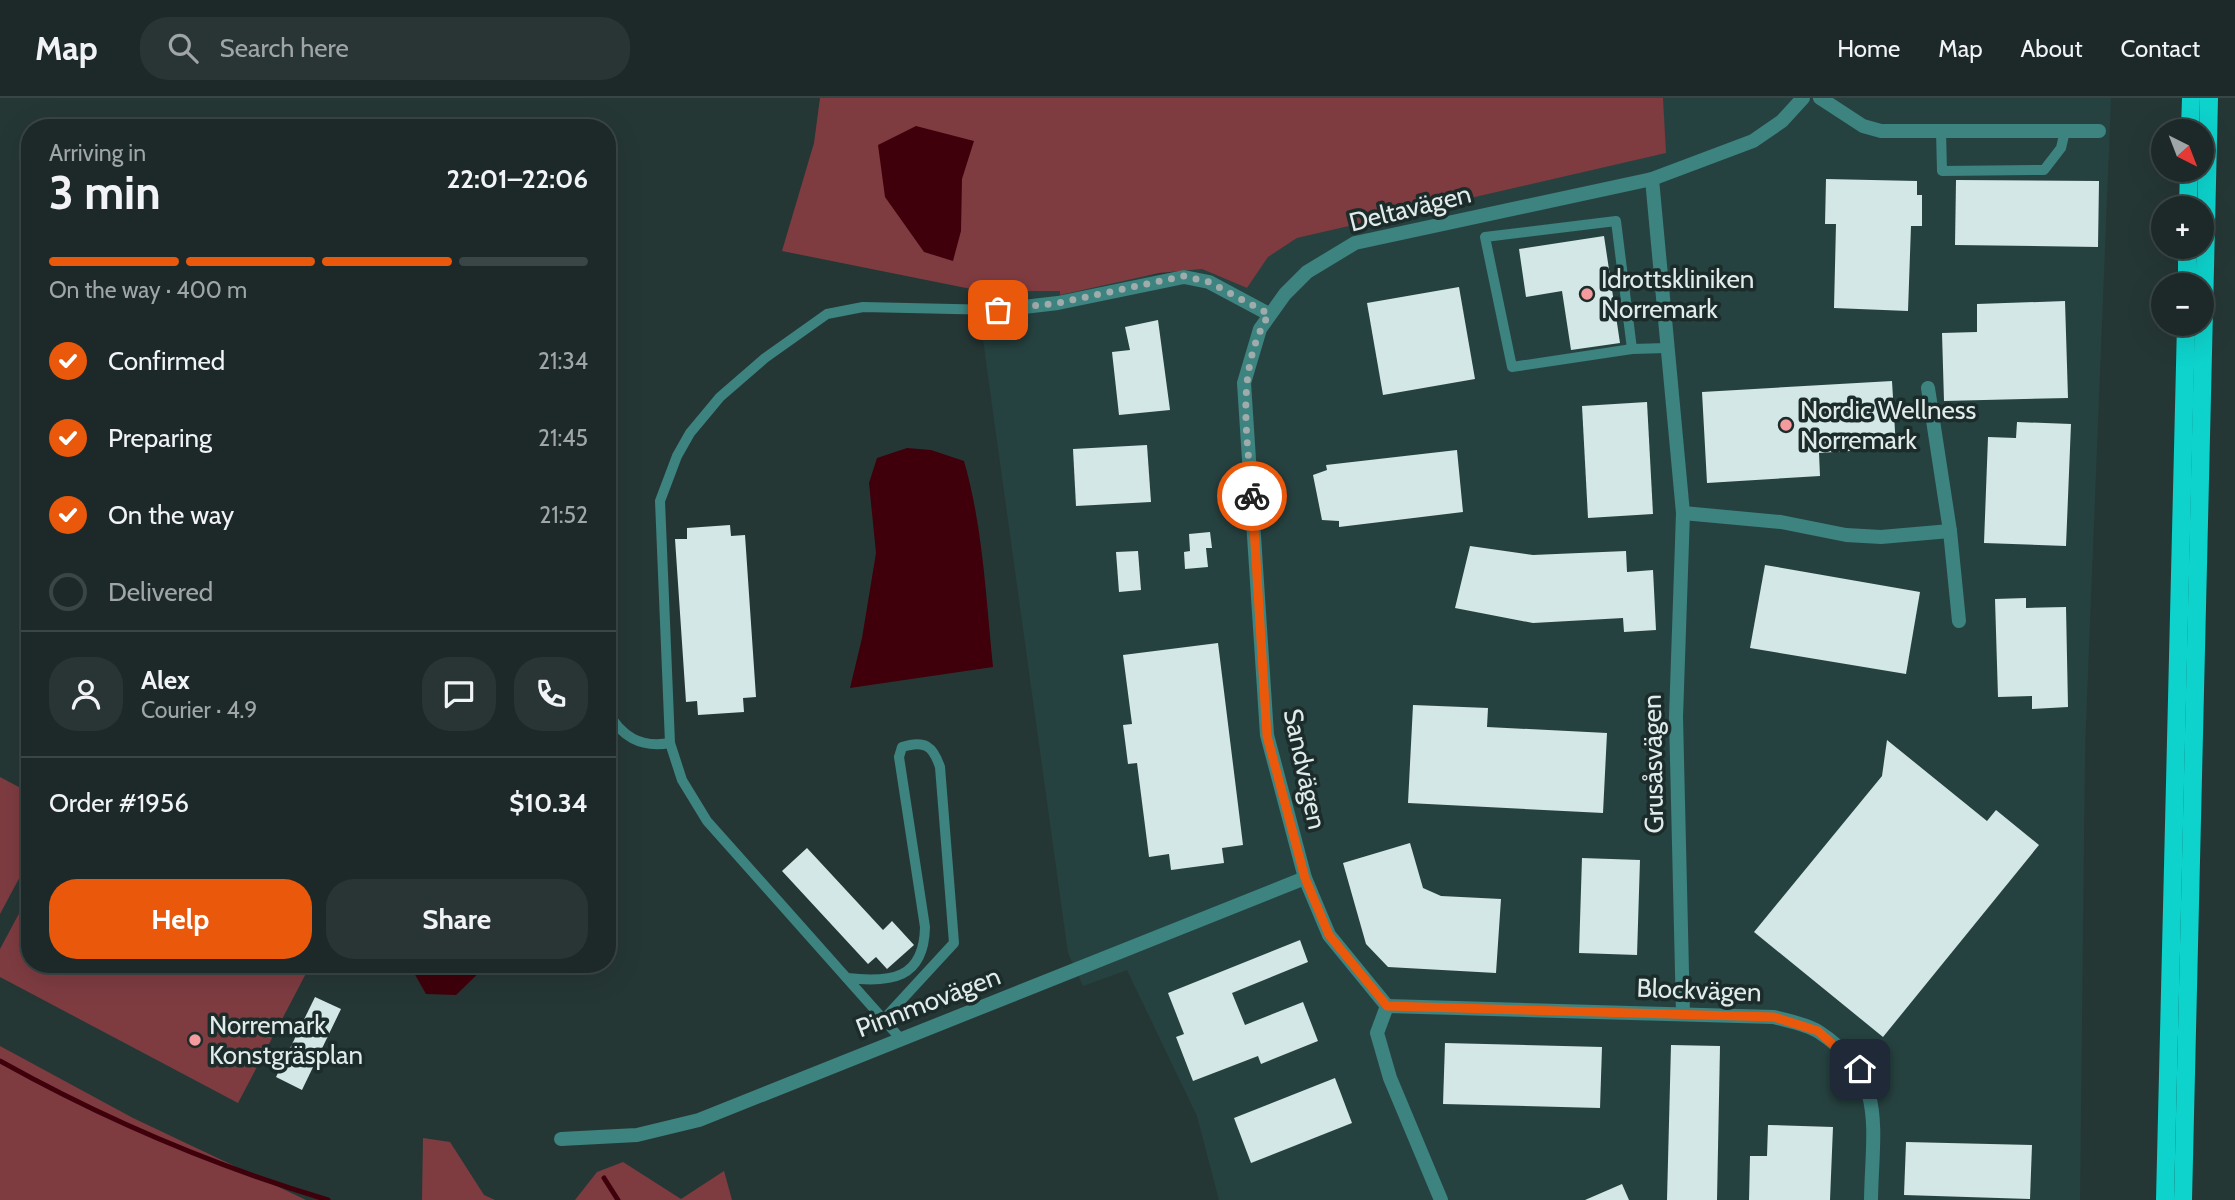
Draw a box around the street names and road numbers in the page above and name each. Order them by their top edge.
street label: Deltavägen [1346,177,1474,239]
street label: Grusåsvägen [1636,694,1670,834]
street label: Sandvägen [1277,706,1333,832]
street label: Pinnmovägen [851,960,1005,1044]
street label: Blockvägen [1636,972,1762,1008]

